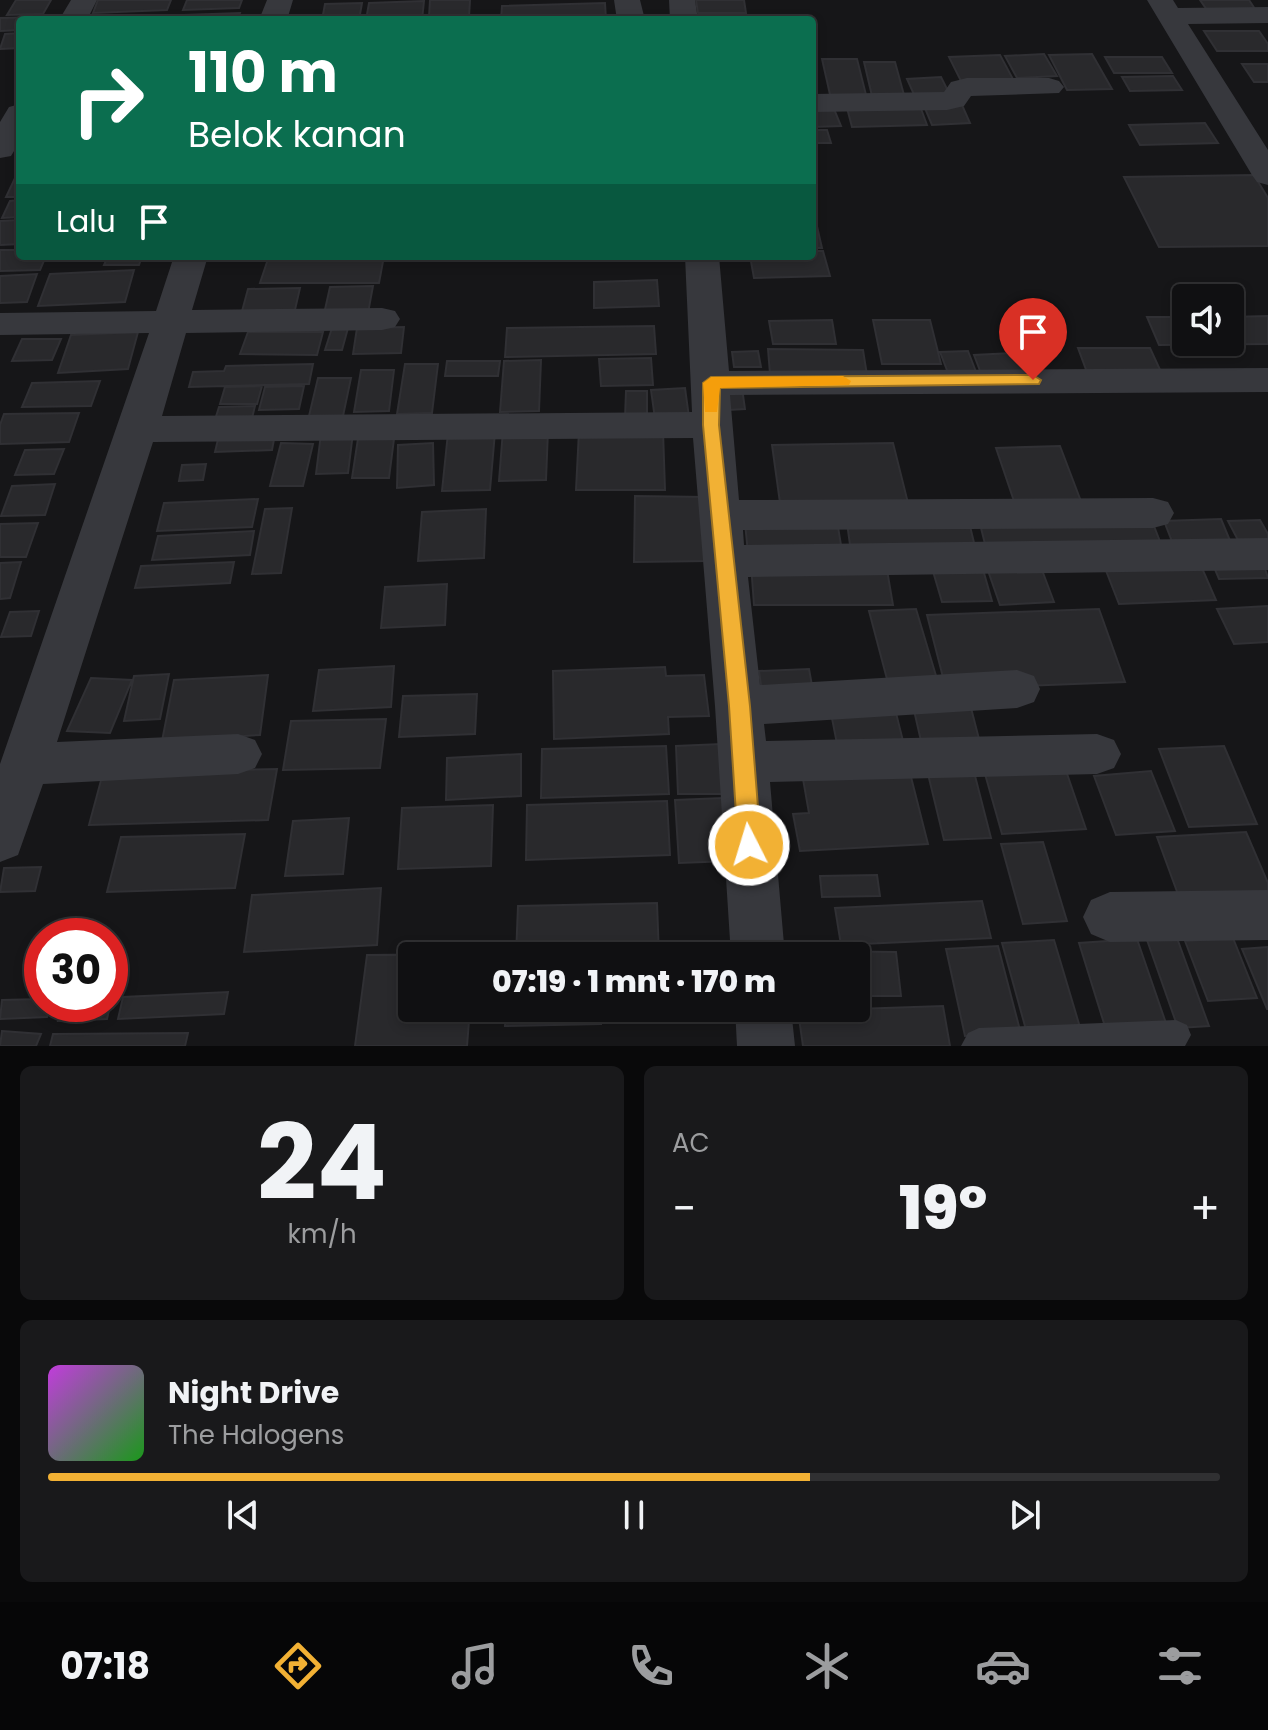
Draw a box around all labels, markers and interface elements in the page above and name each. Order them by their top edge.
text: 110 m [188,33,338,112]
icon: right [56,48,160,152]
text: Belok kanan [188,109,406,160]
text: Lalu [56,200,116,243]
icon: arrive [132,200,176,244]
map controls [1172,284,1244,356]
button: sound [1172,284,1244,356]
pin [999,298,1067,380]
icon: arrive [1011,310,1055,354]
position arrow [707,803,791,887]
speed limit sign: 30 [24,918,128,1022]
text: 07:19 · 1 mnt · 170 m [492,960,776,1003]
text: 24 [257,1090,387,1235]
text: AC [672,1125,710,1161]
text: 19° [899,1166,987,1250]
text: − [672,1178,696,1239]
text: + [1190,1178,1220,1239]
text: km/h [287,1216,357,1252]
text: Night Drive [168,1371,339,1414]
text: The Halogens [168,1417,344,1453]
icon: previous [221,1493,265,1537]
icon: pause [612,1493,656,1537]
icon: next [1003,1493,1047,1537]
icon: directions [270,1638,326,1694]
icon: music [447,1638,503,1694]
icon: phone [623,1638,679,1694]
icon: climate [799,1638,855,1694]
icon: car [975,1638,1031,1694]
icon: filters [1152,1638,1208,1694]
text: 07:18 [60,1641,150,1692]

